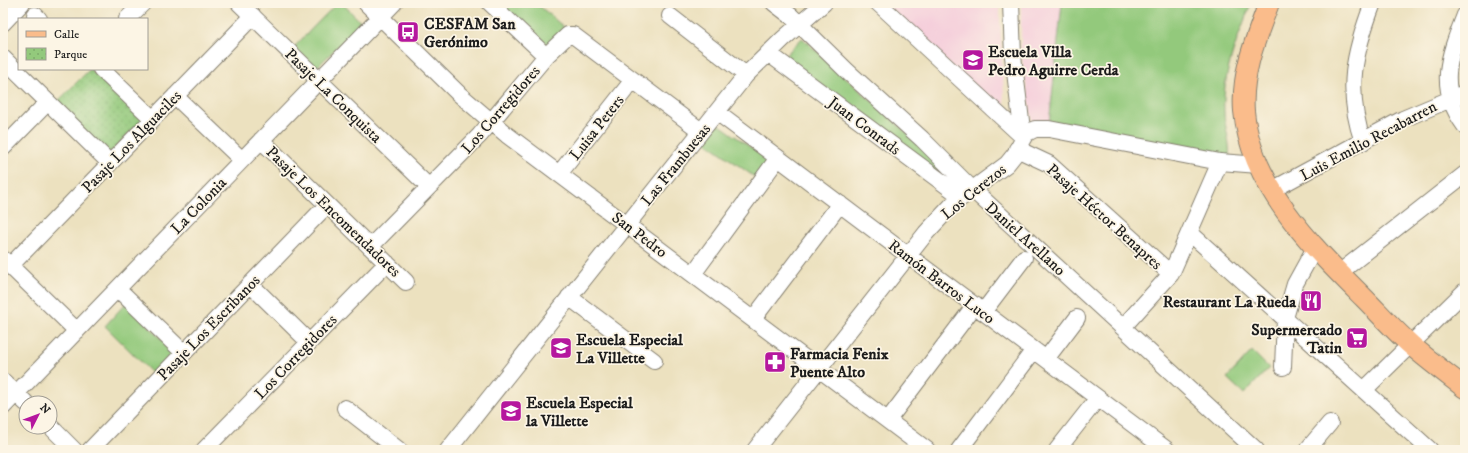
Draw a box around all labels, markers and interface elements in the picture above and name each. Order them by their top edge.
place label: CESFAM San Gerónimo [424,14,516,52]
legend [18,18,148,70]
bus stop icon: CESFAM San Gerónimo [395,19,421,45]
text: Calle [54,27,79,42]
place label: Escuela Villa Pedro Aguirre Cerda [988,42,1120,80]
street label: Pasaje La Conquista [280,44,386,147]
text: Parque [54,47,87,62]
school or university icon: Escuela Villa Pedro Aguirre Cerda [960,47,986,73]
street label: Los Corregidores [457,61,545,158]
street label: Pasaje Los Alguaciles [78,86,186,197]
street label: Luisa Peters [565,91,629,164]
street label: Juan Conrads [823,91,904,159]
street label: Luis Emilio Recabarren [1297,96,1441,185]
street label: Las Frambuesas [636,119,715,210]
street label: Pasaje Los Encomendadores [262,142,405,281]
street label: Los Cerezos [937,159,1010,224]
street label: Pasaje Héctor Benapres [1042,160,1166,274]
street label: La Colonia [167,173,231,239]
street label: Daniel Arellano [981,197,1070,280]
street label: San Pedro [608,207,671,262]
street label: Ramón Barros Luco [884,235,999,329]
street label: Pasaje Los Escribanos [153,271,264,385]
restaurant icon: Restaurant La Rueda [1298,288,1324,314]
place label: Restaurant La Rueda [1163,292,1297,312]
street label: Los Corregidores [250,310,341,403]
place label: Supermercado Tatin [1251,320,1343,358]
supermarket icon: Supermercado Tatin [1344,325,1370,351]
place label: Escuela Especial La Villette [576,330,684,368]
school or university icon: Escuela Especial La Villette [548,335,574,361]
place label: Farmacia Fenix Puente Alto [790,344,889,382]
pharmacy icon: Farmacia Fenix Puente Alto [762,349,788,375]
place label: Escuela Especial la Villette [525,393,634,431]
north arrow [18,395,58,435]
school or university icon: Escuela Especial la Villette [498,398,524,424]
text: N [36,401,53,417]

